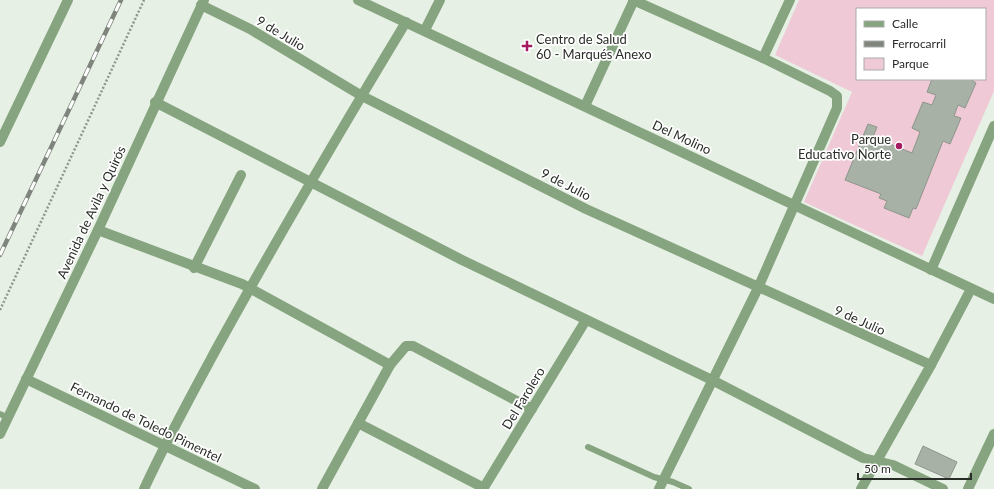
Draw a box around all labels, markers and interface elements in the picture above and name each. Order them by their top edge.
legend [856,8,986,80]
street label: 9 de Julio [254,12,308,54]
text: Calle [892,16,918,31]
place label: Centro de Salud 60 - Marqués Anexo [536,31,652,62]
text: Ferrocarril [892,36,946,51]
marker: Centro de Salud 60 - Marqués Anexo [521,40,533,52]
text: Parque [892,56,929,71]
street label: Del Molino [650,116,714,158]
place label: Parque Educativo Norte [798,131,891,162]
marker: Parque Educativo Norte [894,141,904,151]
street label: Avenida de Avila y Quirós [53,143,129,281]
street label: 9 de Julio [538,165,594,203]
street label: 9 de Julio [832,302,888,338]
street label: Del Farolero [498,364,548,432]
street label: Fernando de Toledo Pimentel [68,378,224,466]
scale bar [858,455,971,481]
text: 50 m [864,461,891,476]

